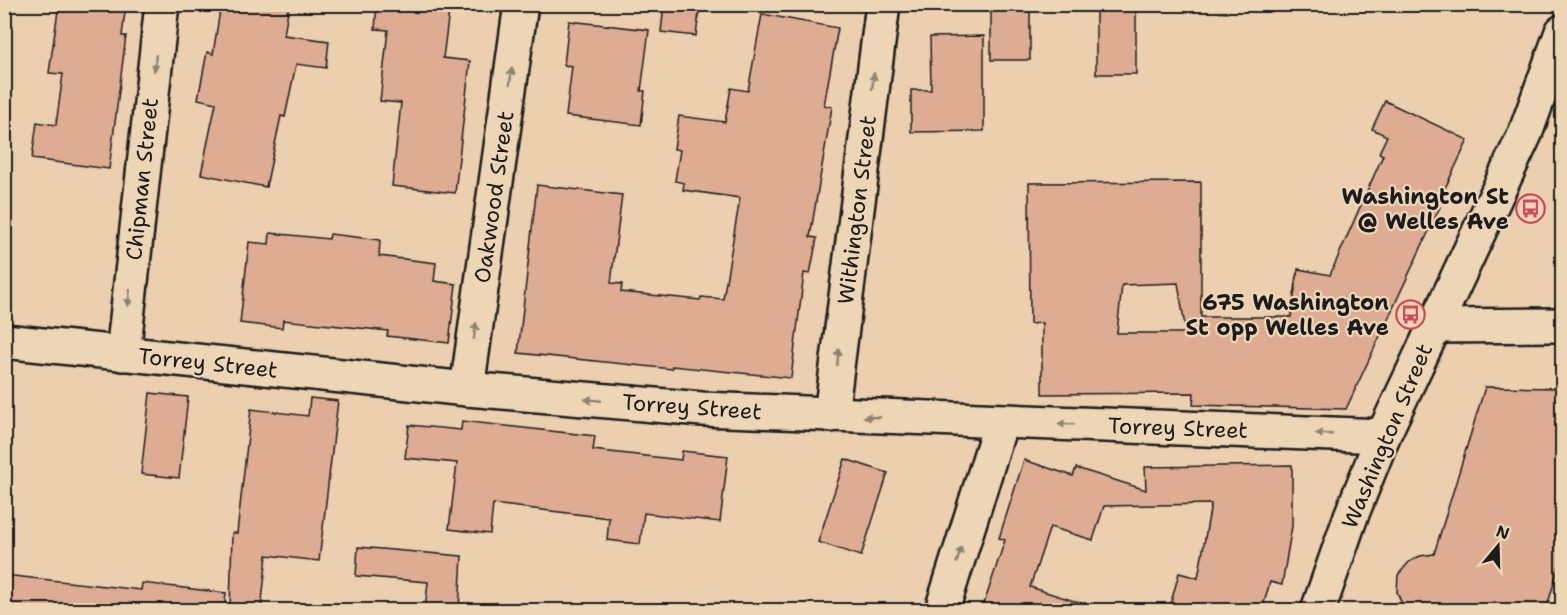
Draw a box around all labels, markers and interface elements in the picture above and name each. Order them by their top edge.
one-way arrow [150,53,160,72]
one-way arrow [507,66,516,85]
one-way arrow [868,71,878,90]
street label: Chipman Street [119,96,165,262]
street label: Oakwood Street [468,109,520,285]
street label: Withington Street [831,114,883,306]
place label: Washington St @ Welles Ave [1342,182,1509,236]
bus stop icon: Washington St @ Welles Ave [1514,193,1546,225]
place label: 675 Washington St opp Welles Ave [1186,288,1389,342]
one-way arrow [124,289,134,308]
bus stop icon: 675 Washington St opp Welles Ave [1394,299,1426,331]
one-way arrow [471,322,480,341]
street label: Washington Street [1335,339,1439,533]
street label: Torrey Street [137,341,279,385]
one-way arrow [833,348,843,367]
street label: Torrey Street [621,388,763,426]
one-way arrow [584,395,603,405]
street label: Torrey Street [1108,411,1248,445]
one-way arrow [862,413,881,422]
one-way arrow [1057,420,1076,429]
one-way arrow [1315,429,1334,439]
north arrow [1468,516,1528,576]
text: N [1493,520,1512,544]
one-way arrow [955,546,964,564]

